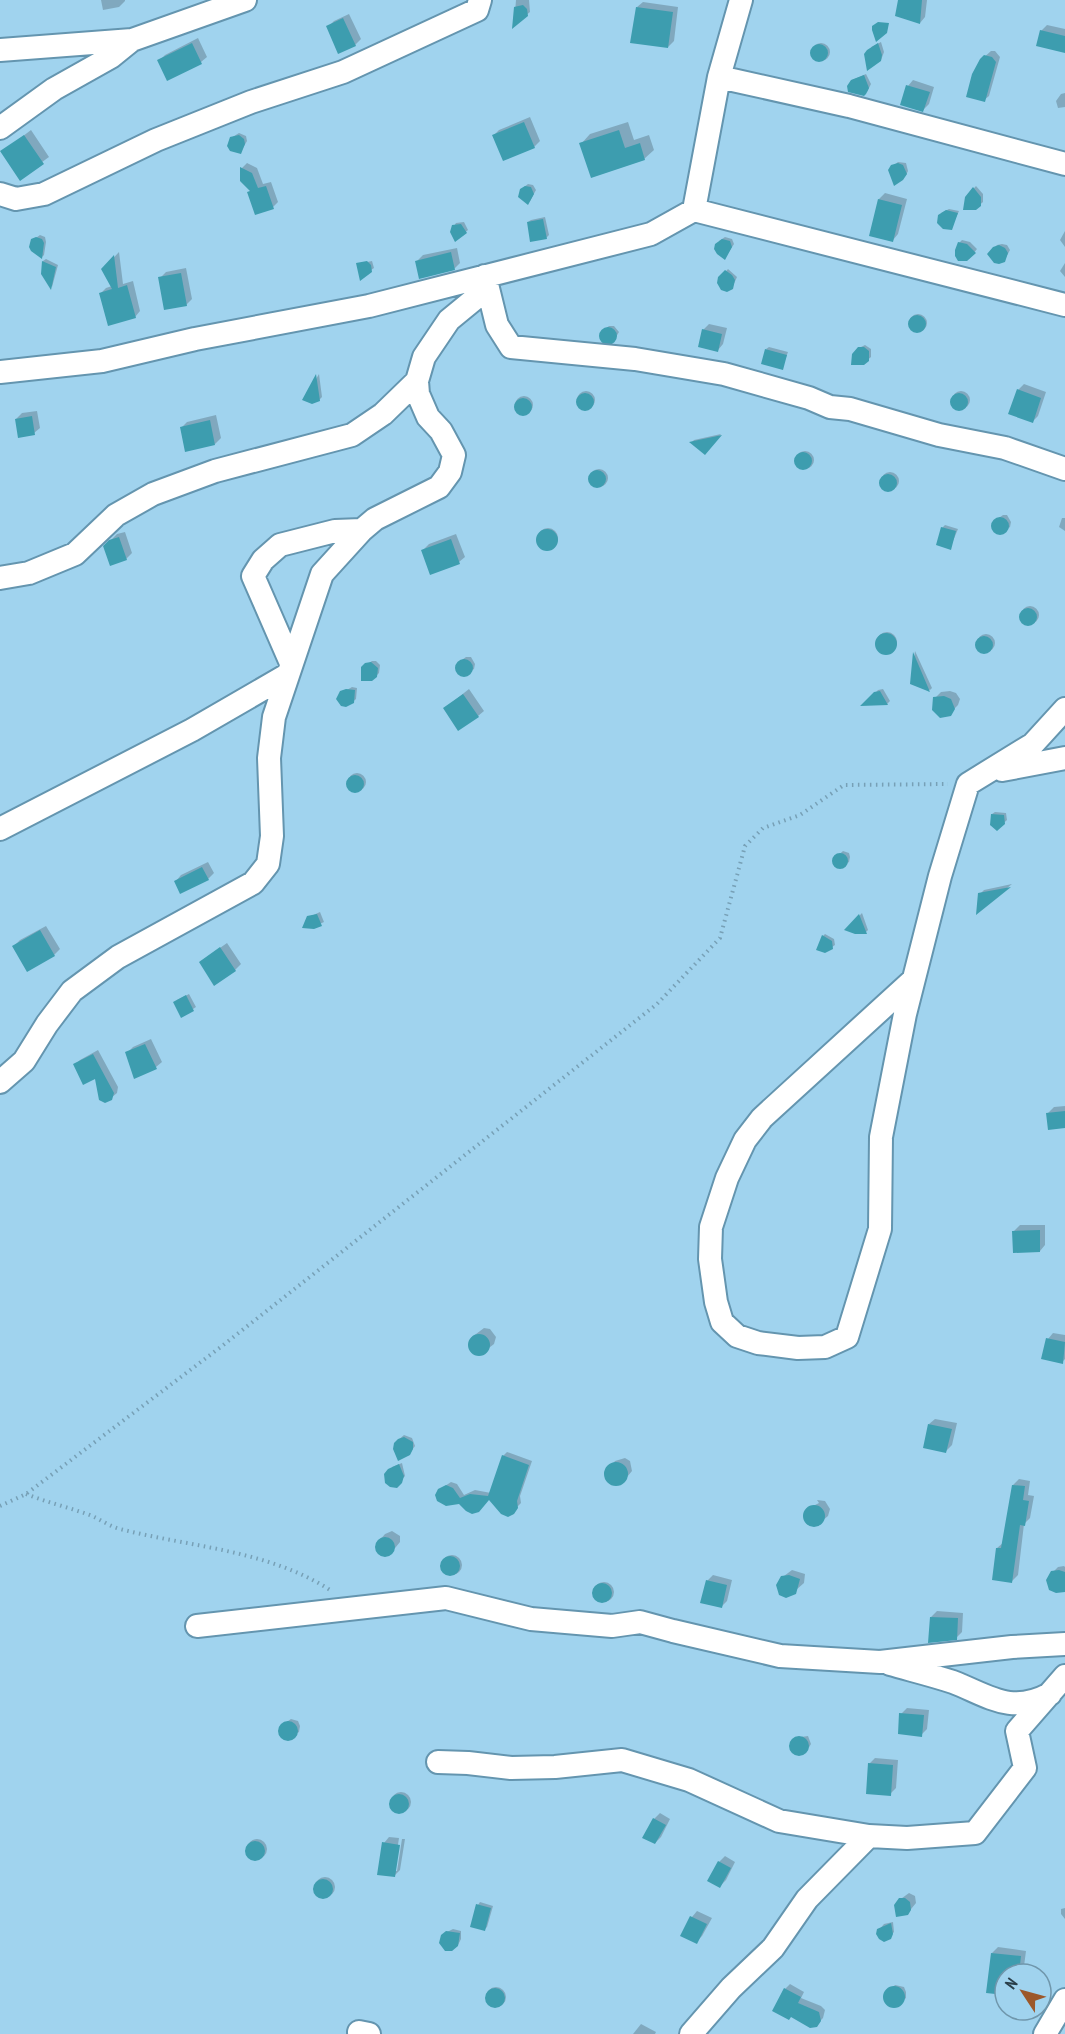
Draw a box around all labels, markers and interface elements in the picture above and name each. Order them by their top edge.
north arrow [993,1962,1053,2022]
text: N [1000,1974,1021,1993]

